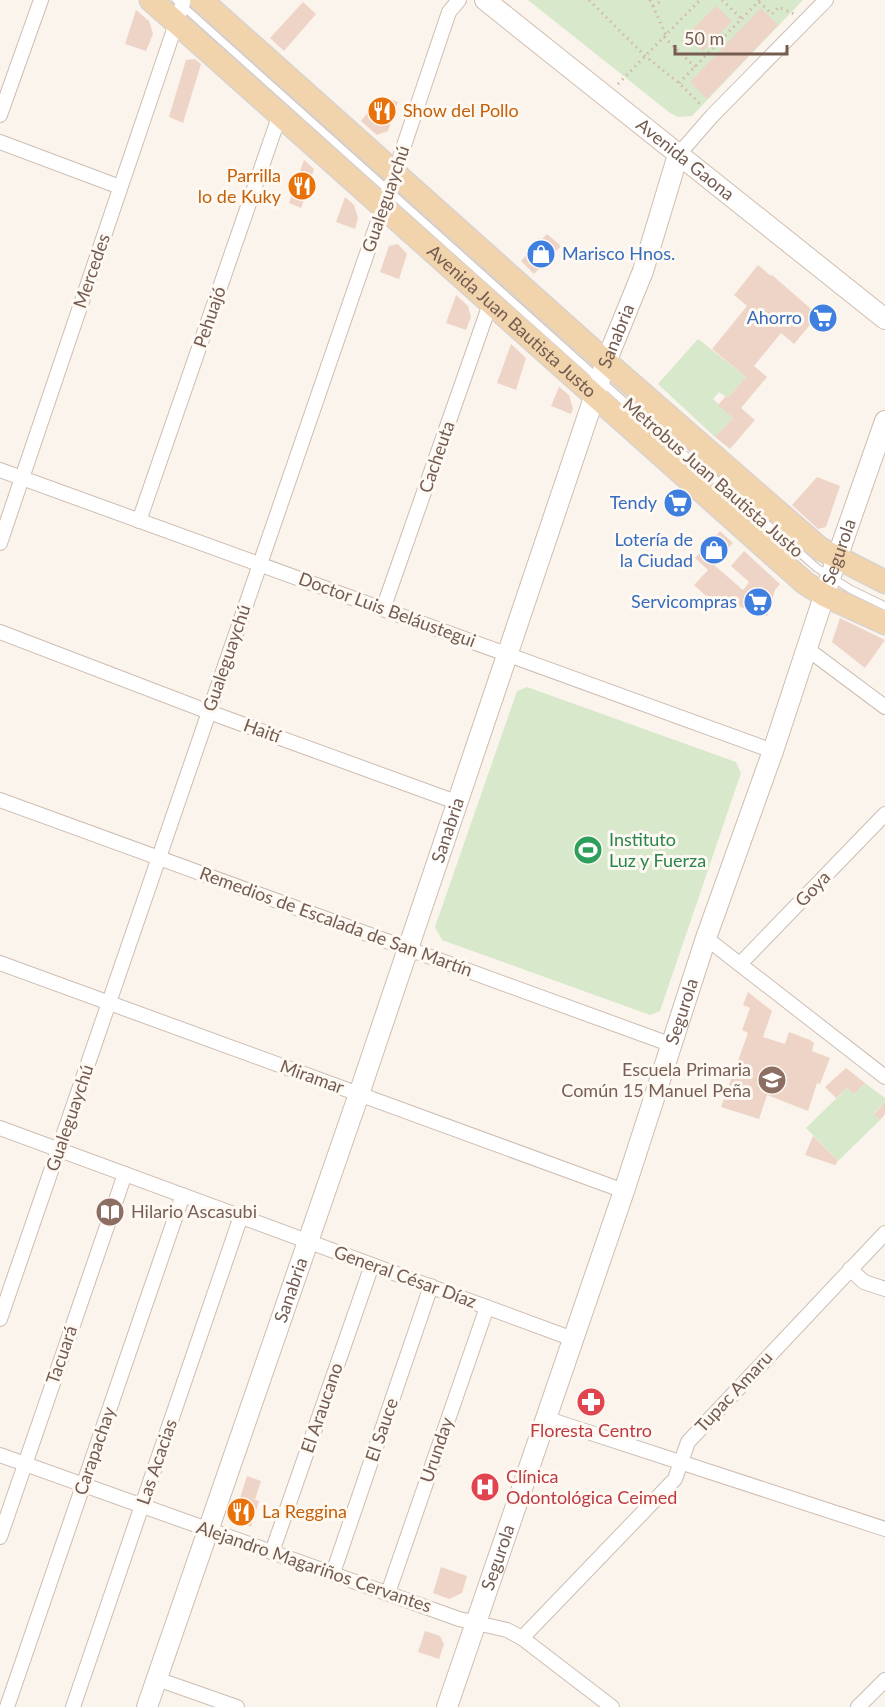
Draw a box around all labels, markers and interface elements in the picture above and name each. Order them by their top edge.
scale bar [675,18,788,56]
text: 50 m [684,27,724,49]
restaurant icon: Show del Pollo [366,95,398,127]
place label: Show del Pollo [403,99,519,121]
street label: Avenida Gaona [632,113,739,205]
street label: Gualeguaychú [356,142,414,255]
place label: Parrilla lo de Kuky [198,164,282,207]
restaurant icon: Parrilla lo de Kuky [286,170,318,202]
street label: Mercedes [68,230,114,311]
shop icon: Marisco Hnos. [525,238,557,270]
street label: Avenida Juan Bautista Justo [423,239,601,402]
place label: Marisco Hnos. [562,242,675,264]
street label: Pehuajó [188,283,230,350]
street label: Sanabria [593,300,638,371]
supermarket icon: Ahorro [807,302,839,334]
place label: Ahorro [747,306,802,328]
street label: Metrobus Juan Bautista Justo [619,393,809,562]
street label: Cacheuta [414,418,459,496]
supermarket icon: Tendy [662,487,694,519]
place label: Tendy [610,491,658,513]
street label: Segurola [817,516,860,587]
place label: Lotería de la Ciudad [614,528,693,571]
shop icon: Lotería de la Ciudad [698,534,730,566]
street label: Doctor Luis Beláustegui [296,567,479,651]
supermarket icon: Servicompras [742,586,774,618]
place label: Servicompras [631,590,737,612]
street label: Gualeguaychú [197,601,255,714]
street label: Haití [241,713,285,747]
street label: Sanabria [426,794,468,865]
place label: Instituto Luz y Fuerza [609,828,706,871]
sports icon: Instituto Luz y Fuerza [572,834,604,866]
street label: Remedios de Escalada de San Martín [197,861,476,981]
street label: Goya [790,866,834,911]
street label: Segurola [660,976,702,1047]
street label: Miramar [277,1054,348,1098]
place label: Escuela Primaria Común 15 Manuel Peña [561,1058,751,1101]
street label: Gualeguaychú [40,1061,98,1174]
school or university icon: Escuela Primaria Común 15 Manuel Peña [756,1064,788,1096]
library icon: Hilario Ascasubi [94,1196,126,1228]
place label: Hilario Ascasubi [131,1200,257,1222]
street label: General César Díaz [331,1240,480,1312]
street label: Sanabria [269,1254,312,1325]
street label: Tacuará [41,1323,81,1387]
street label: Tupac Amaru [690,1346,776,1436]
street label: El Araucano [295,1360,347,1456]
pharmacy icon: Floresta Centro [575,1386,607,1418]
street label: El Sauce [360,1395,402,1464]
street label: Carapachay [69,1403,120,1498]
street label: Urunday [415,1413,458,1485]
street label: Las Acacias [131,1416,181,1507]
place label: Floresta Centro [530,1419,652,1441]
place label: Clínica Odontológica Ceimed [506,1465,677,1508]
hospital icon: Clínica Odontológica Ceimed [469,1471,501,1503]
restaurant icon: La Reggina [225,1496,257,1528]
place label: La Reggina [262,1500,347,1522]
street label: Alejandro Magariños Cervantes [194,1515,435,1617]
street label: Segurola [476,1521,519,1593]

